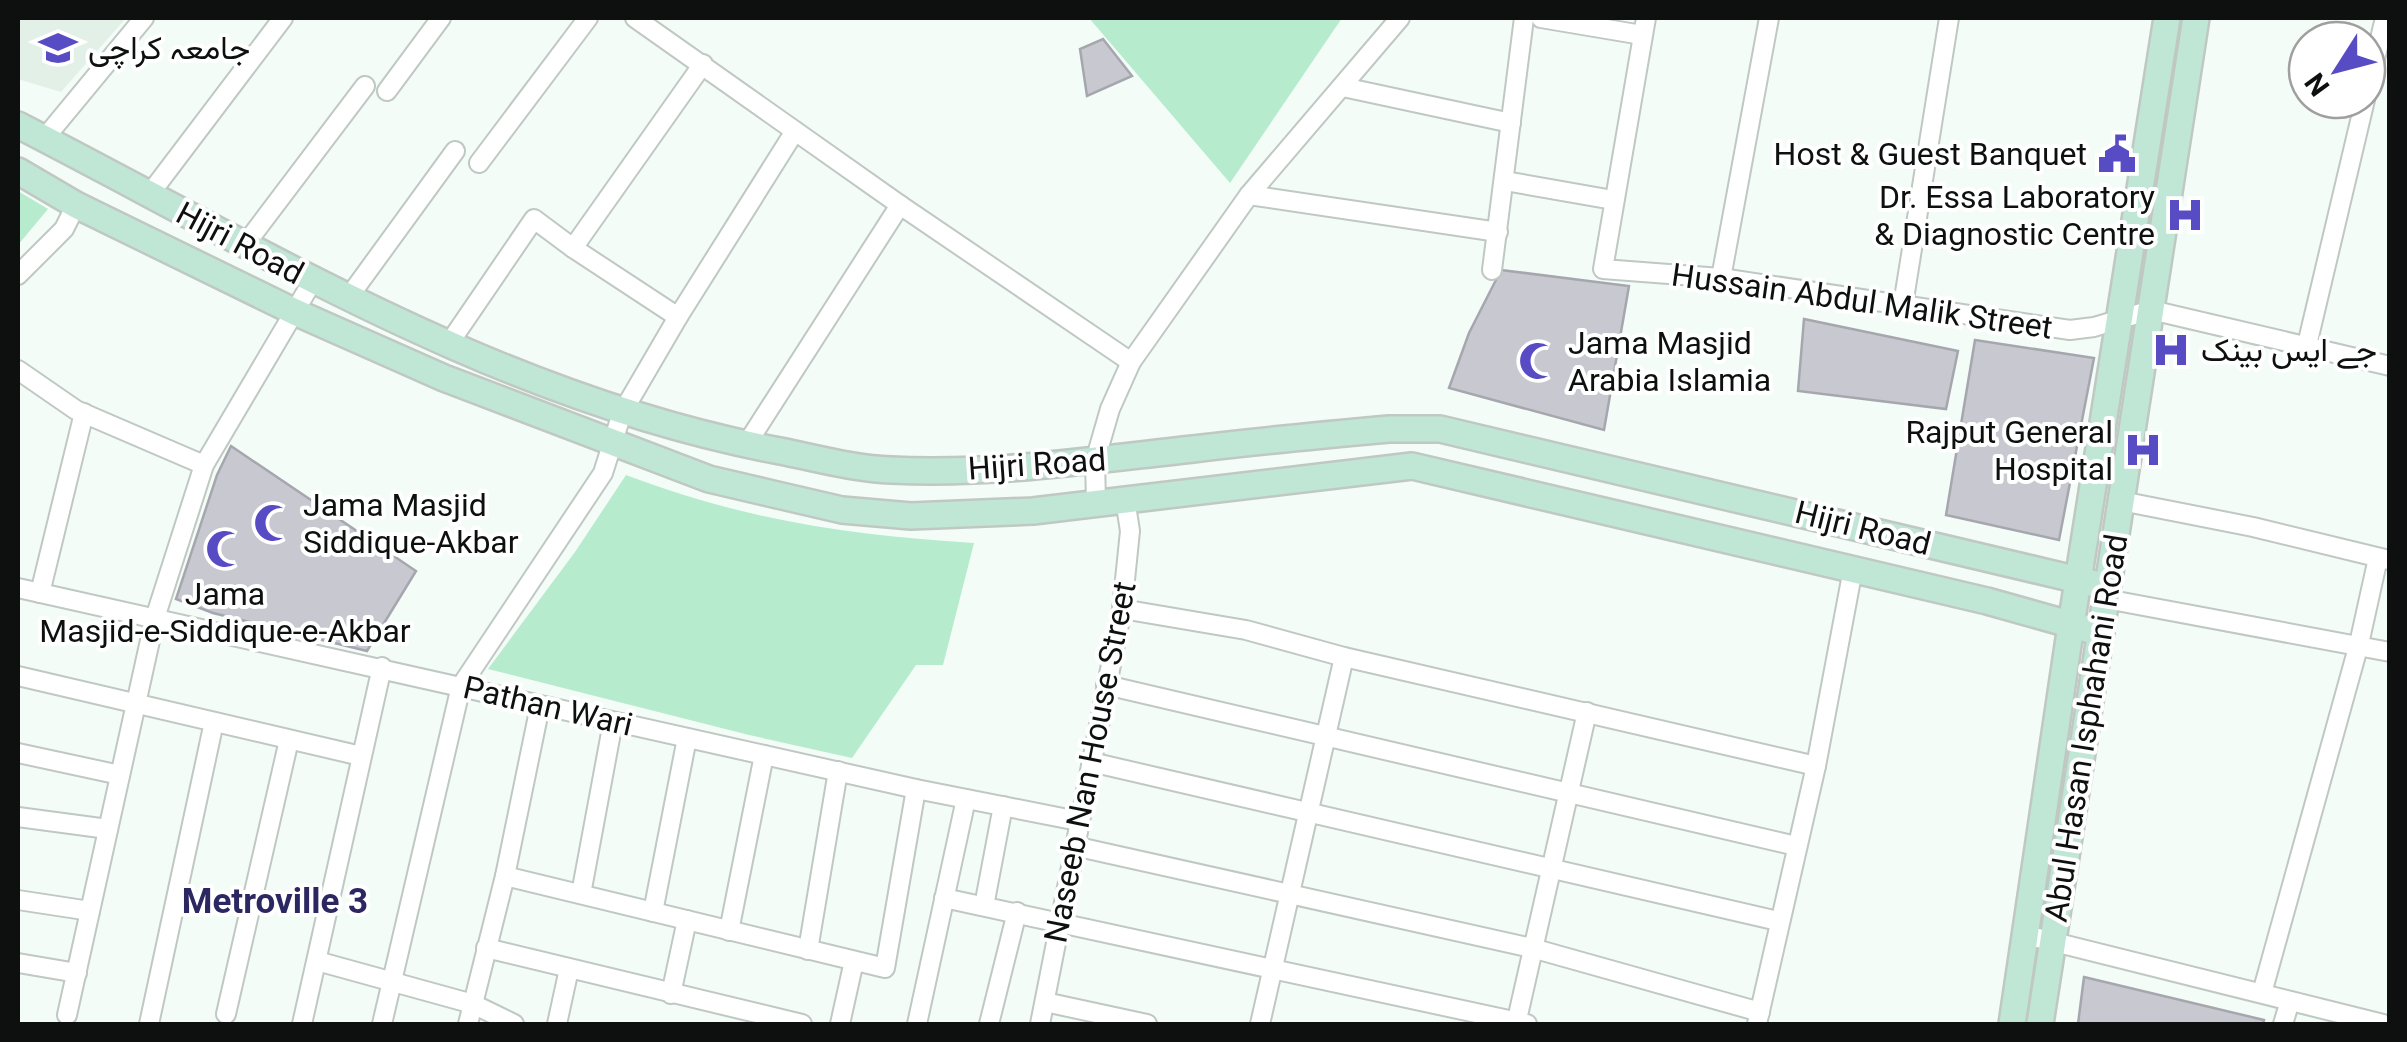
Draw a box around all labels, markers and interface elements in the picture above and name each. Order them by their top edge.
north arrow [2287,20,2387,120]
school or university icon: جامعہ کراچی [37,27,79,69]
place label: جامعہ کراچی [88,29,250,70]
text: N [2298,67,2336,102]
public building icon: Host & Guest Banquet [2096,133,2138,175]
place label: Host & Guest Banquet [1774,135,2087,173]
place label: Dr. Essa Laboratory & Diagnostic Centre [1874,178,2155,253]
street label: Hijri Road [170,194,310,292]
hospital icon: Dr. Essa Laboratory & Diagnostic Centre [2164,194,2206,236]
street label: Hussain Abdul Malik Street [1669,255,2055,347]
place label: Jama Masjid Arabia Islamia [1568,324,1771,399]
hospital icon: جے ایس بینک [2150,329,2192,371]
place label: جے ایس بینک [2201,331,2377,369]
mosque icon: Jama Masjid Arabia Islamia [1517,340,1559,382]
place label: Rajput General Hospital [1905,413,2113,488]
hospital icon: Rajput General Hospital [2122,429,2164,471]
street label: Hijri Road [967,440,1107,488]
place label: Jama Masjid Siddique-Akbar [303,486,519,561]
street label: Hijri Road [1791,493,1935,563]
mosque icon: Jama Masjid Siddique-Akbar [252,502,294,544]
mosque icon: Jama Masjid-e-Siddique-e-Akbar [204,528,246,570]
street label: Abul Hasan Isphahani Road [2037,531,2135,925]
place label: Jama Masjid-e-Siddique-e-Akbar [39,575,411,650]
street label: Naseeb Nan House Street [1036,578,1144,946]
street label: Pathan Wari [460,668,636,744]
district label: Metroville 3 [182,881,368,922]

